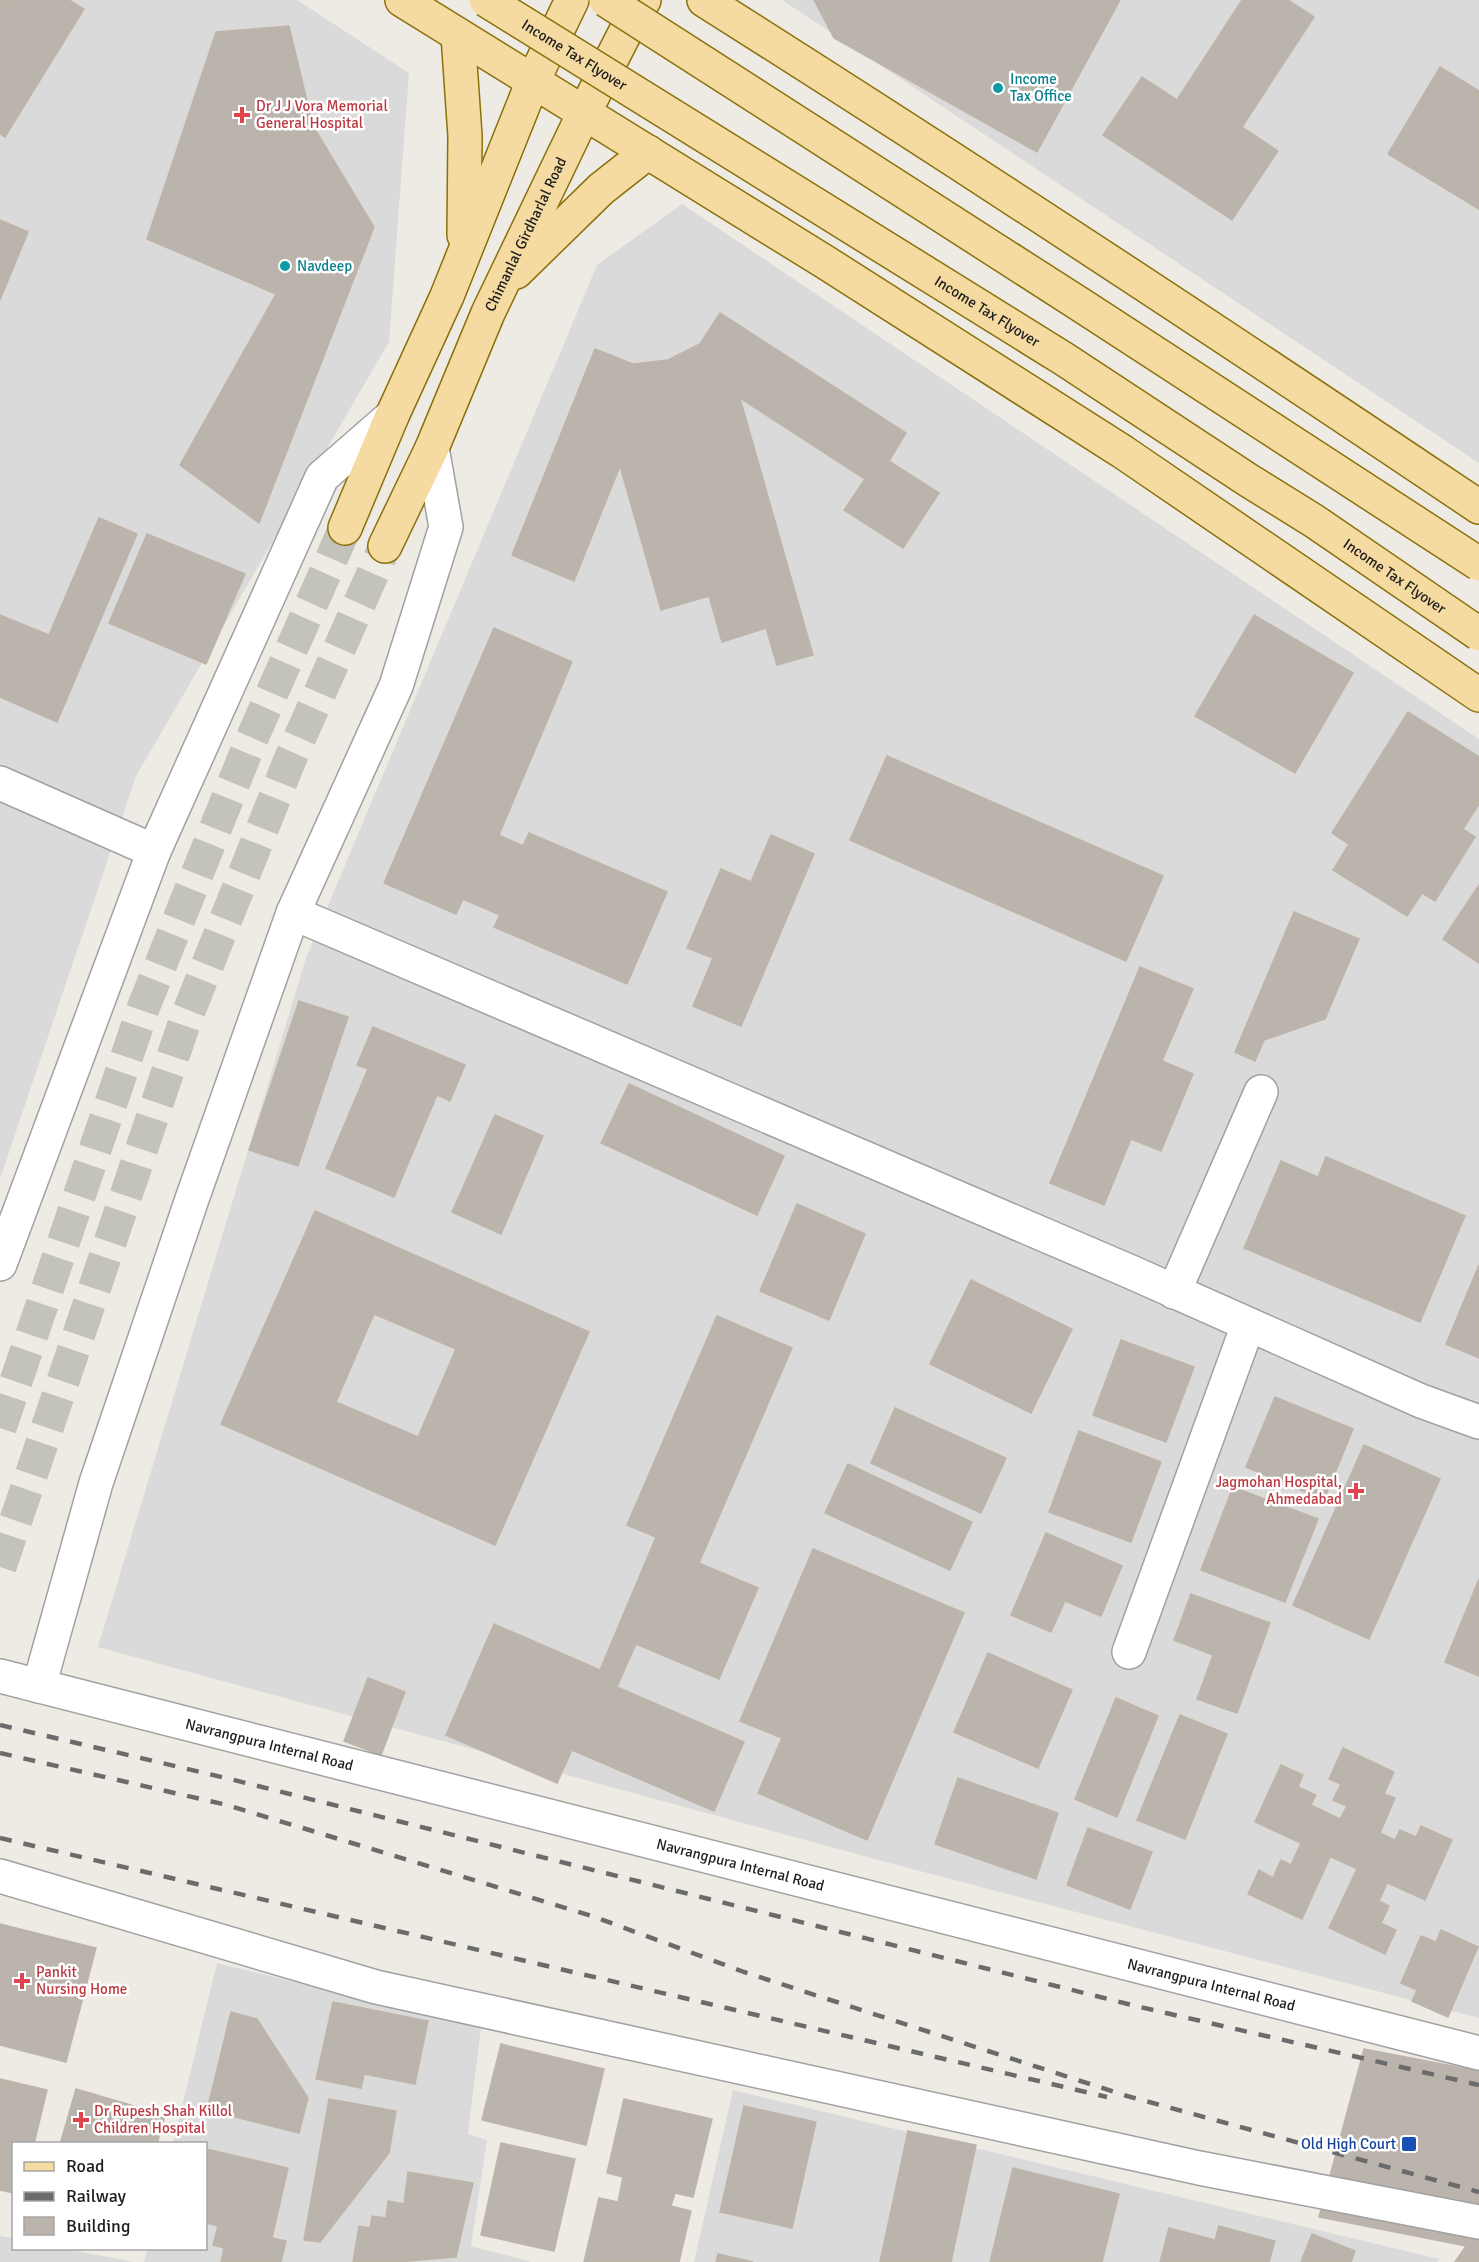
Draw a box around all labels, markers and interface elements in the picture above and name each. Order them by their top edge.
street label: Income Tax Flyover [518,15,631,95]
place label: Income Tax Office [1010,70,1072,105]
marker: Income Tax Office [991,81,1005,95]
place label: Dr J J Vora Memorial General Hospital [256,97,388,132]
marker: Dr J J Vora Memorial General Hospital [233,106,251,124]
street label: Chimanlal Girdharlal Road [481,154,570,315]
place label: Navdeep [297,257,352,275]
marker: Navdeep [278,259,292,273]
street label: Income Tax Flyover [931,272,1044,351]
street label: Income Tax Flyover [1340,535,1450,618]
place label: Jagmohan Hospital, Ahmedabad [1215,1473,1342,1508]
marker: Jagmohan Hospital, Ahmedabad [1347,1482,1365,1500]
street label: Navrangpura Internal Road [184,1715,355,1775]
street label: Navrangpura Internal Road [655,1835,826,1895]
street label: Navrangpura Internal Road [1125,1955,1297,2015]
place label: Pankit Nursing Home [36,1963,127,1998]
marker: Pankit Nursing Home [13,1972,31,1990]
place label: Dr Rupesh Shah Killol Children Hospital [94,2102,232,2137]
marker: Dr Rupesh Shah Killol Children Hospital [72,2111,90,2129]
place label: Old High Court [1301,2135,1396,2153]
marker: Old High Court [1400,2135,1418,2153]
legend [12,2142,207,2250]
text: Road [66,2155,105,2177]
text: Railway [66,2185,127,2207]
text: Building [66,2215,130,2237]

